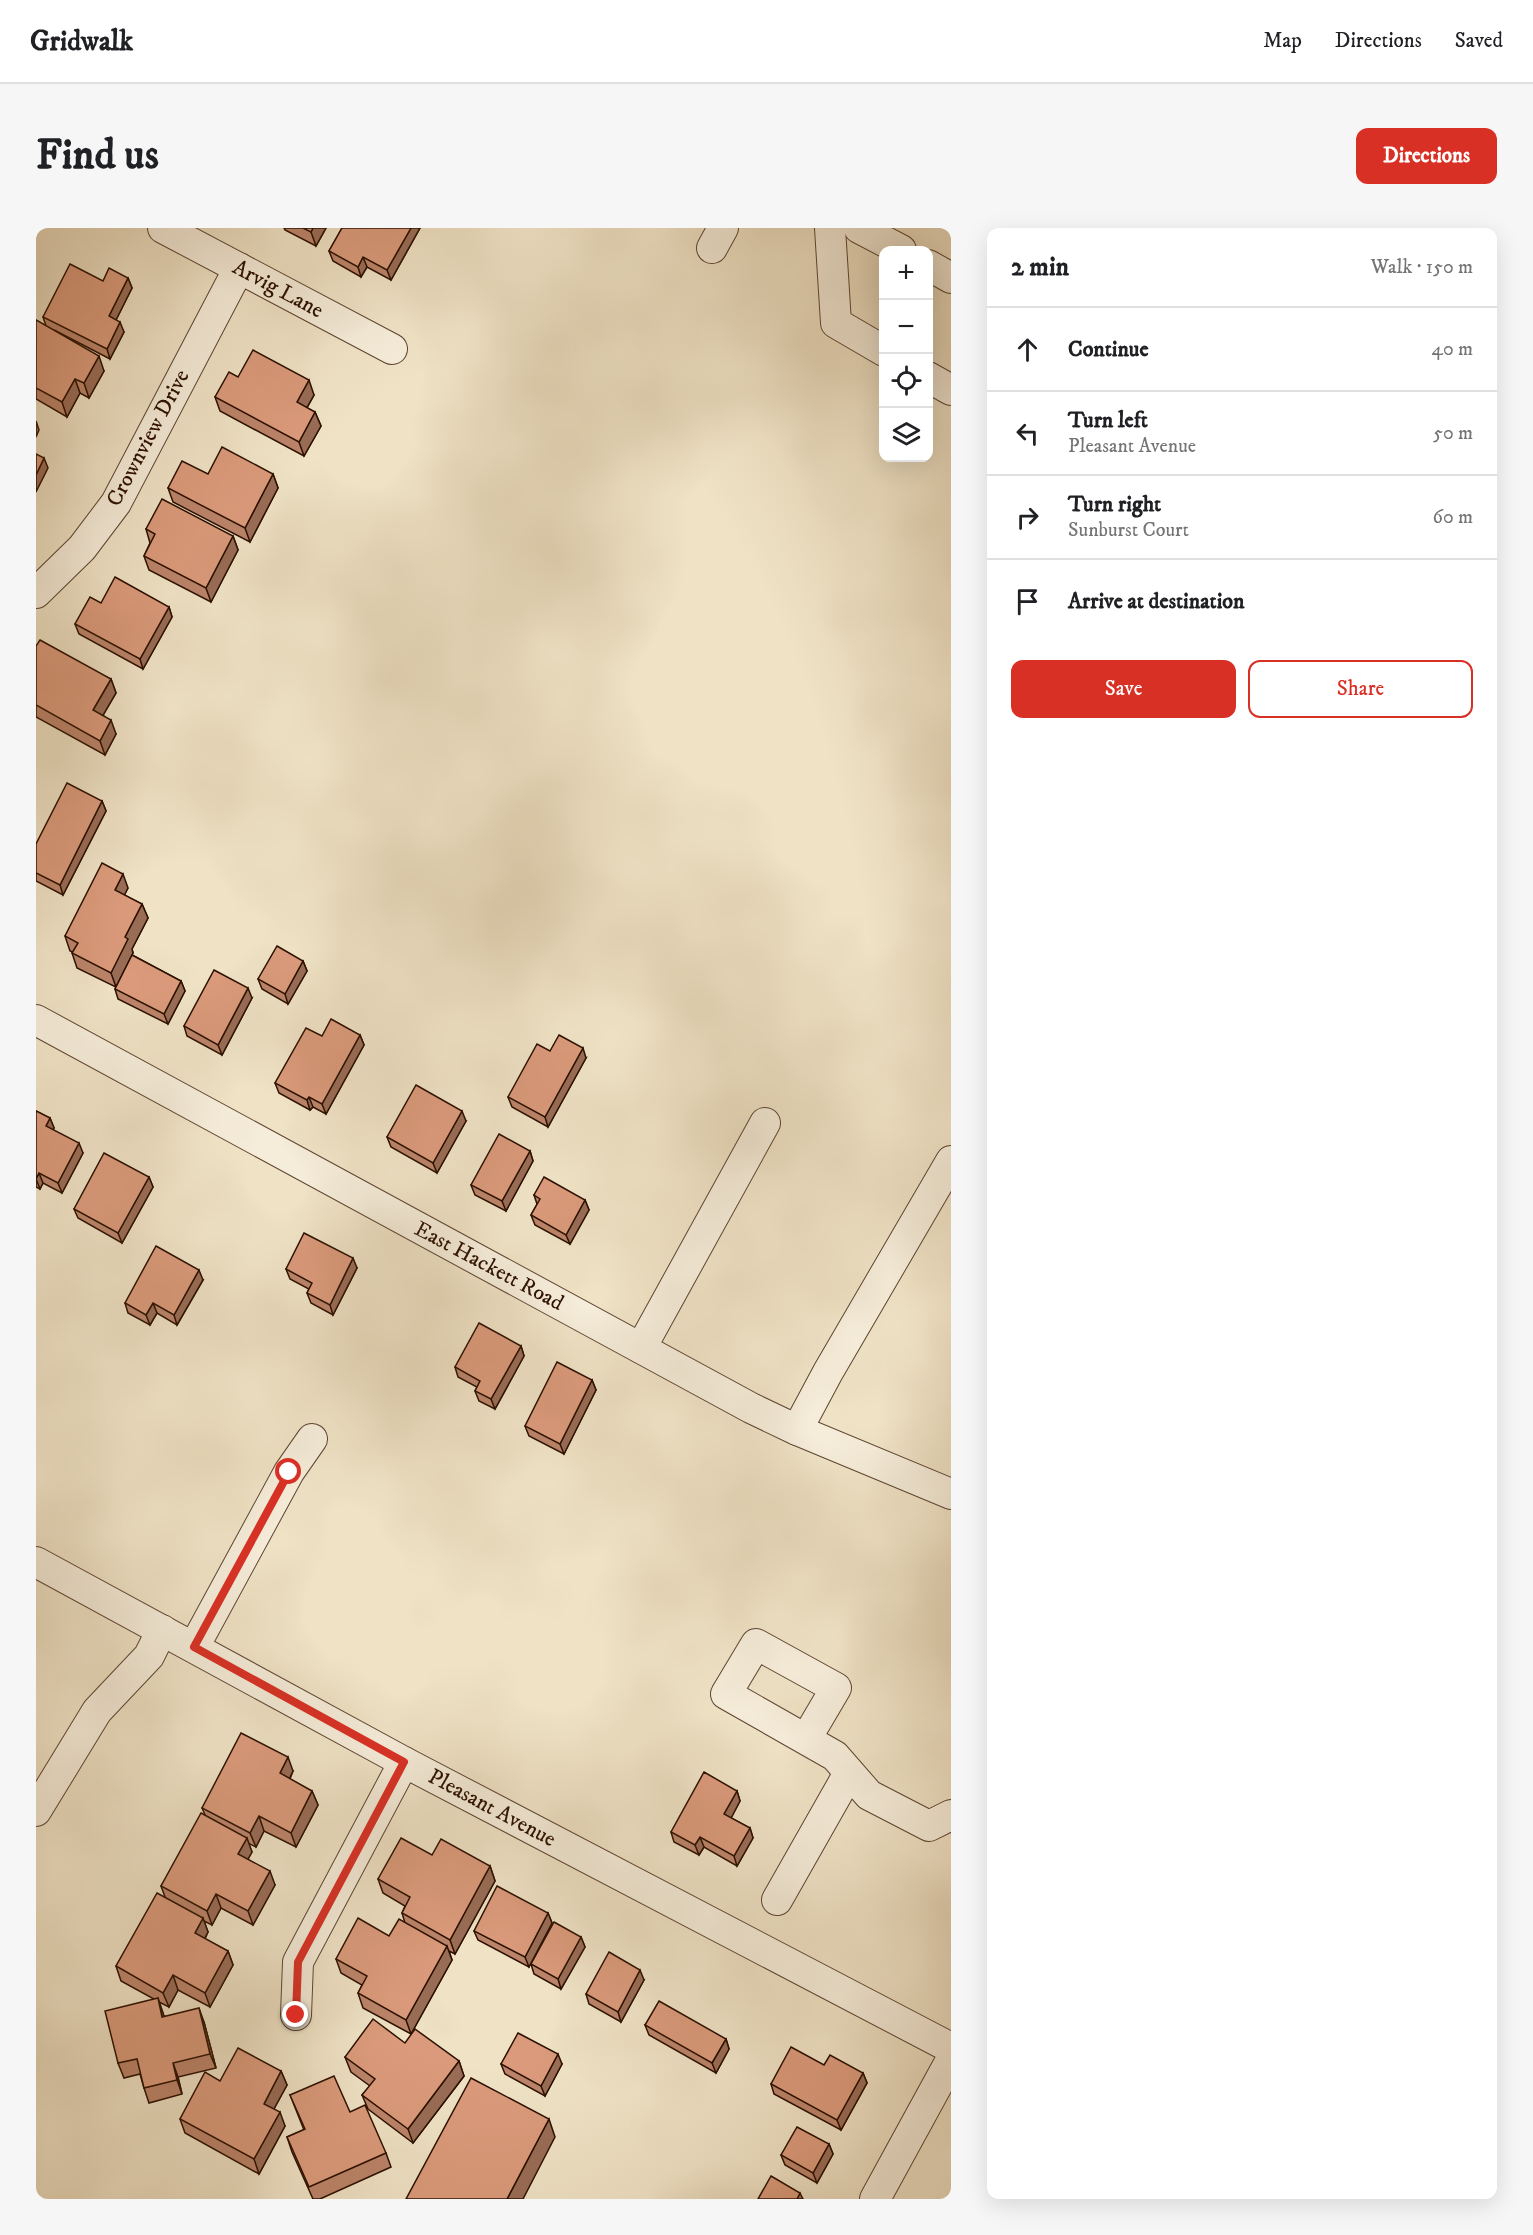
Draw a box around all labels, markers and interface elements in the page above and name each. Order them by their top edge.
text: Gridwalk [30,24,133,59]
text: Map [1263,28,1302,54]
text: Directions [1335,28,1422,54]
text: Saved [1455,28,1503,54]
button: Directions [1356,128,1497,184]
text: Find us [36,130,159,182]
map controls [879,246,933,462]
button: + [879,246,933,300]
text: 2 min [1011,251,1069,284]
street label: Arvig Lane [228,254,328,324]
text: Walk · 150 m [1371,255,1473,280]
button: − [879,300,933,354]
icon: ahead [1011,333,1044,366]
text: Continue [1068,336,1149,363]
text: 40 m [1431,337,1473,362]
button: locate [879,354,933,408]
street label: Crownview Drive [101,365,195,511]
text: Turn left [1068,407,1148,434]
button: layers [879,408,933,462]
icon: left [1011,417,1044,450]
text: 50 m [1433,421,1473,446]
text: Pleasant Avenue [1068,434,1196,459]
text: Turn right [1068,491,1161,518]
icon: right [1011,501,1044,534]
text: 60 m [1433,505,1473,530]
text: Sunburst Court [1068,518,1189,543]
icon: arrive [1011,585,1044,618]
text: Arrive at destination [1068,588,1245,615]
button: Save [1011,660,1236,718]
button: Share [1248,660,1473,718]
street label: East Hackett Road [410,1215,568,1317]
route start [275,1458,301,1484]
street label: Pleasant Avenue [423,1763,561,1853]
route end [282,2001,308,2027]

